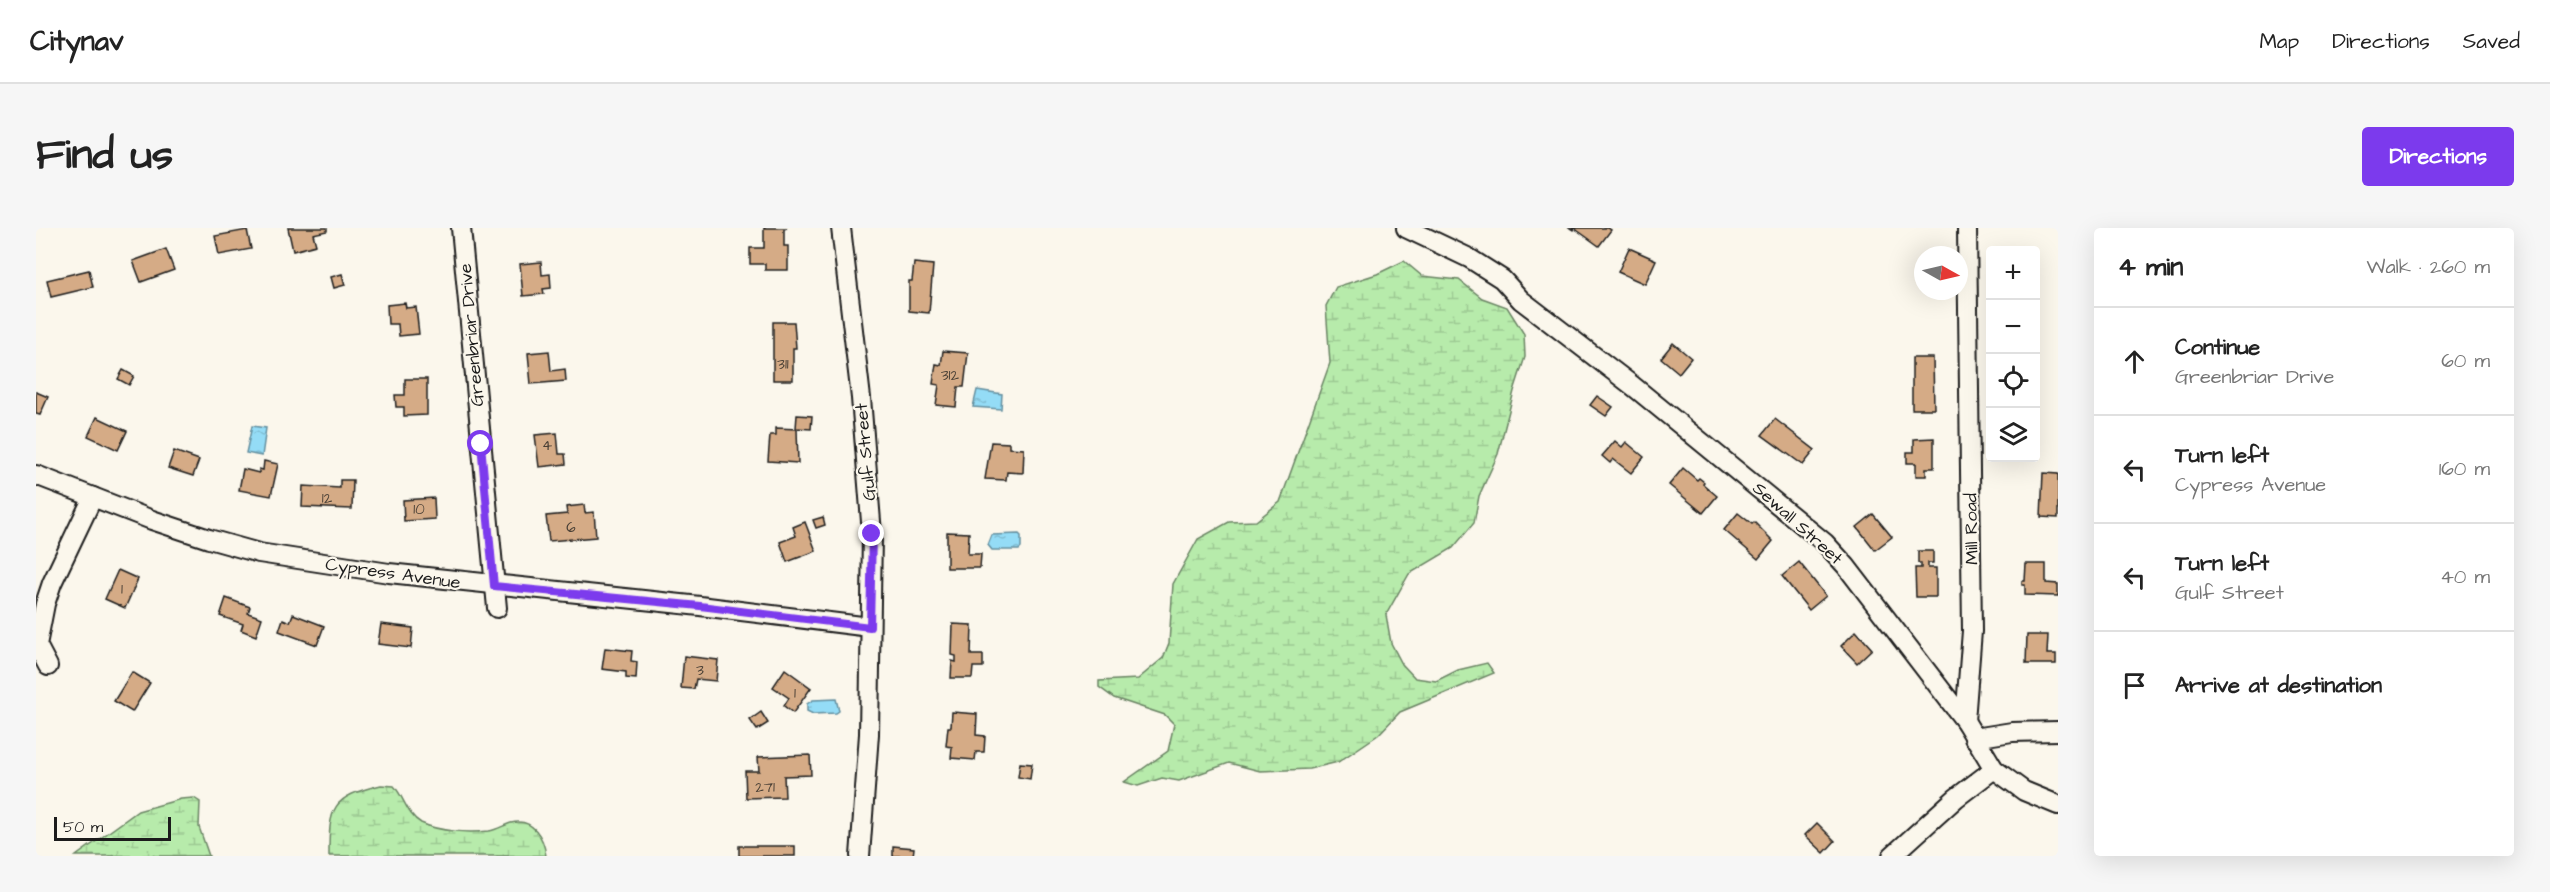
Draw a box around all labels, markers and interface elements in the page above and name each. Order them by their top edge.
text: Citynav [30,22,124,61]
text: Map [2259,27,2299,56]
text: Directions [2332,27,2430,56]
text: Saved [2463,27,2520,56]
text: Find us [36,127,173,185]
button: Directions [2362,127,2514,186]
north arrow [1914,246,1968,300]
map controls [1986,246,2040,462]
button: + [1986,246,2040,300]
text: 4 min [2118,249,2183,285]
text: Walk · 260 m [2367,253,2490,281]
street label: Greenbriar Drive [453,262,490,407]
button: − [1986,300,2040,354]
text: Continue [2175,332,2260,363]
icon: ahead [2118,345,2151,378]
text: 60 m [2441,347,2490,375]
house number: 311 [777,354,789,375]
button: locate [1986,354,2040,408]
text: Greenbriar Drive [2175,363,2334,391]
house number: 312 [941,365,959,386]
street label: Gulf Street [849,401,882,502]
button: layers [1986,408,2040,462]
route start [467,430,493,456]
house number: 4 [542,435,552,456]
text: Turn left [2175,440,2269,471]
icon: left [2118,453,2151,486]
text: 160 m [2439,455,2490,483]
text: Cypress Avenue [2175,471,2326,499]
street label: Sewall Street [1747,476,1849,571]
house number: 12 [322,488,333,509]
street label: Mill Road [1958,493,1985,565]
house number: 10 [413,499,425,520]
house number: 6 [566,517,576,538]
route end [858,520,884,546]
text: Turn left [2175,548,2269,579]
street label: Cypress Avenue [324,552,462,596]
icon: left [2118,561,2151,594]
text: 40 m [2440,563,2490,591]
house number: 1 [121,579,123,600]
text: Gulf Street [2175,579,2284,607]
house number: 3 [696,660,704,681]
icon: arrive [2118,669,2151,702]
text: Arrive at destination [2175,670,2382,701]
house number: 1 [794,683,796,704]
house number: 271 [755,777,775,798]
scale bar [54,814,171,842]
text: 50 m [63,816,103,838]

